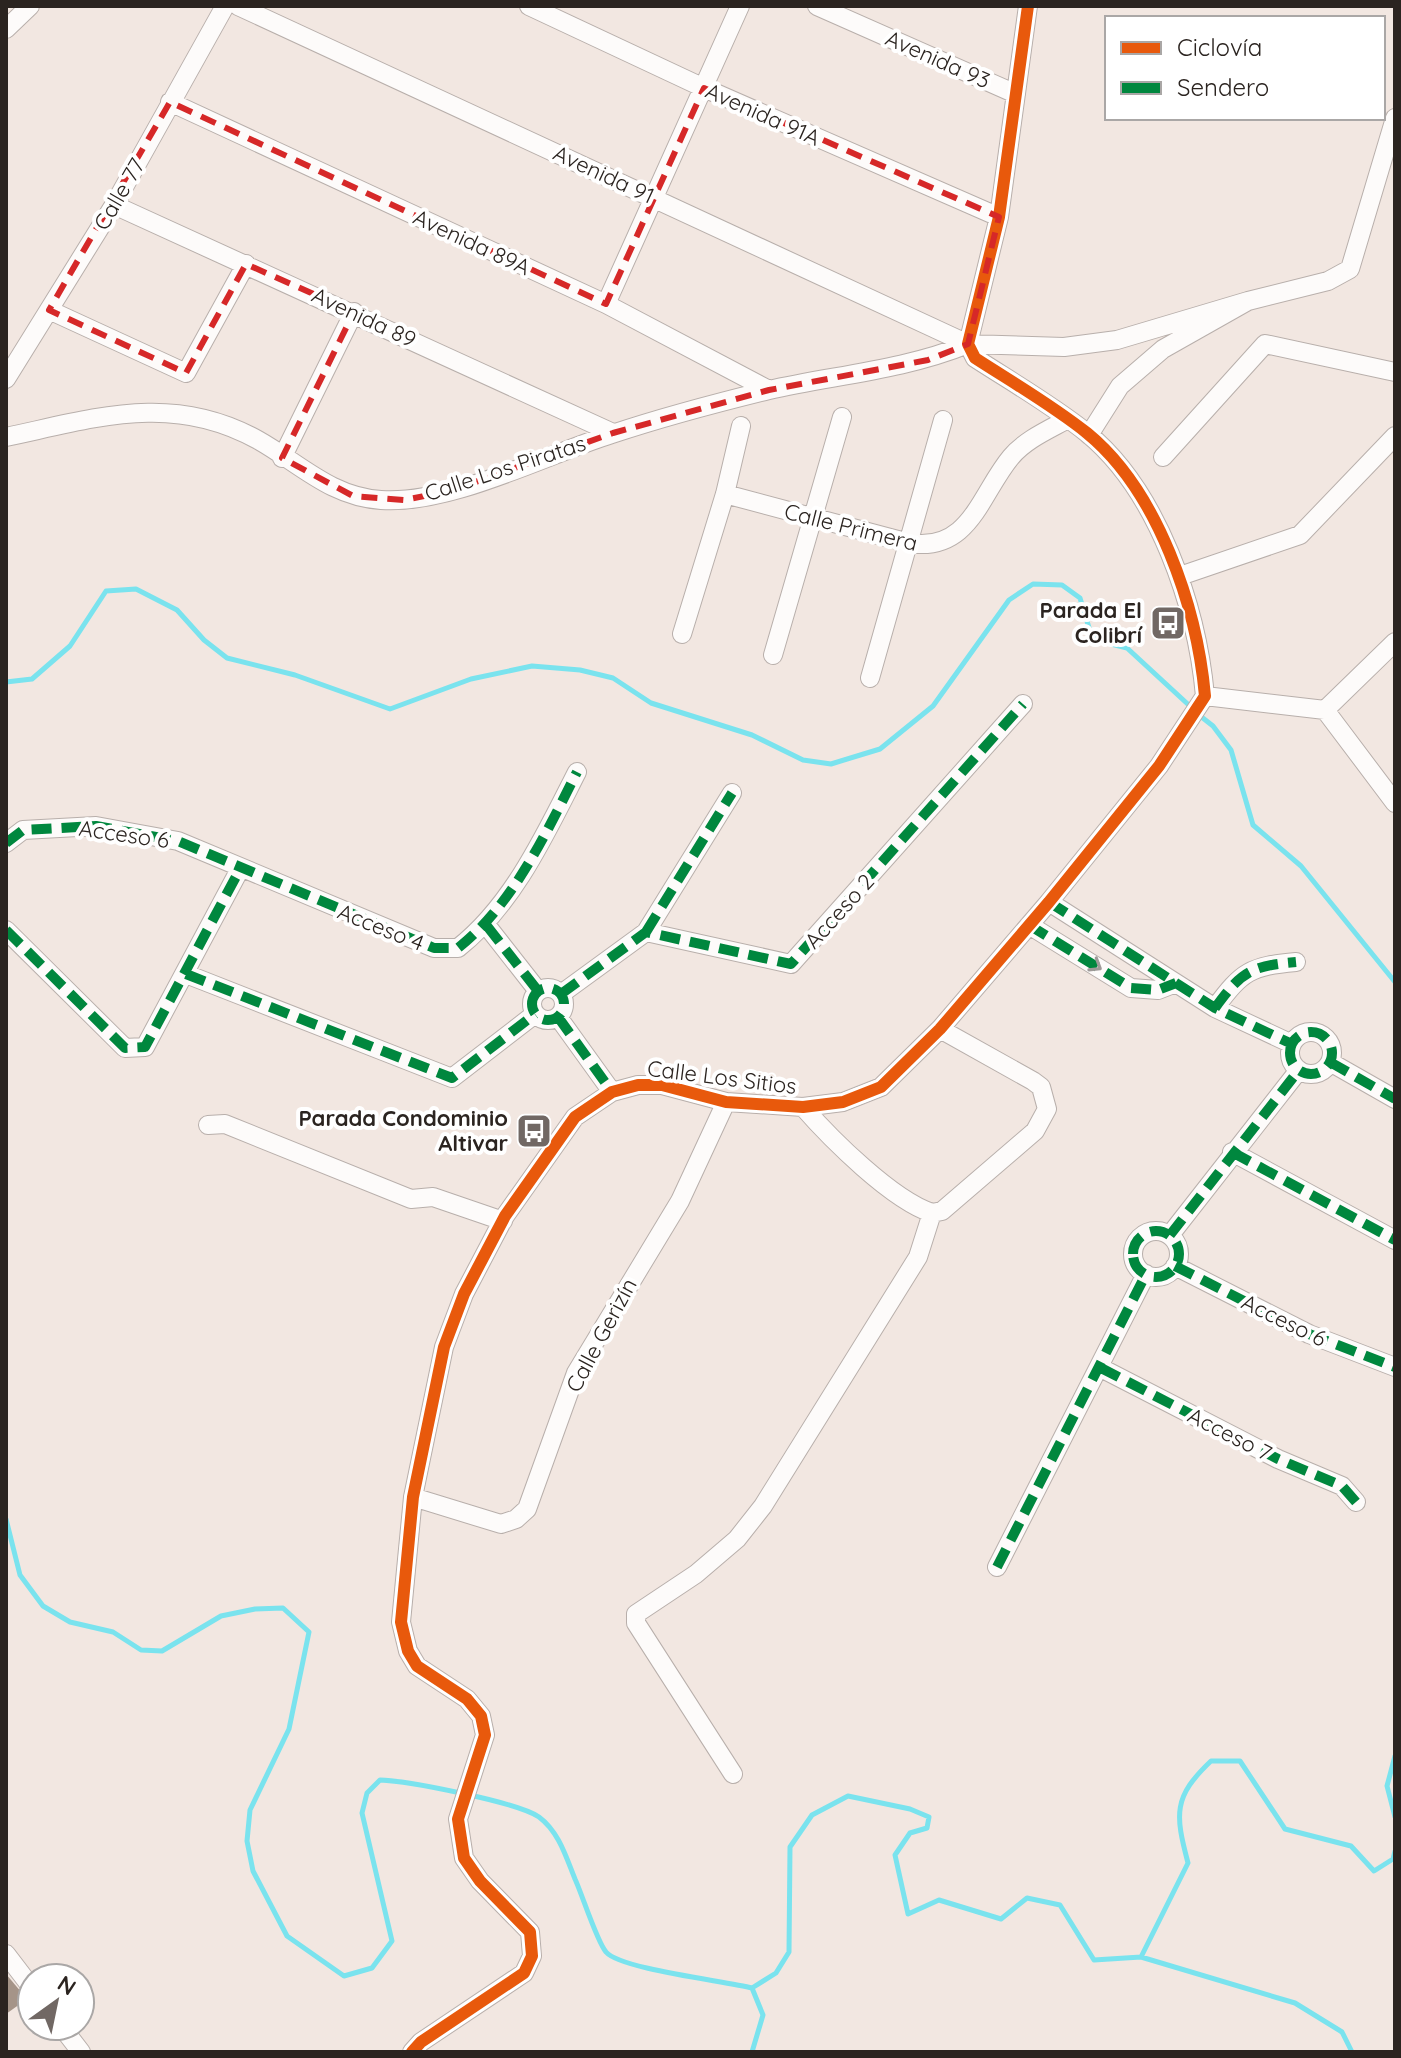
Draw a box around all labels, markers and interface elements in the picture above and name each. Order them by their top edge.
legend [1105,16,1385,120]
street label: Avenida 93 [881,24,995,94]
text: Ciclovía [1177,32,1262,62]
text: Sendero [1177,72,1269,102]
street label: Avenida 91A [701,76,825,152]
street label: Avenida 91 [549,138,659,210]
street label: Calle 77 [87,153,151,235]
street label: Avenida 89A [409,203,535,281]
street label: Avenida 89 [307,281,421,353]
street label: Calle Los Piratas [421,429,589,507]
street label: Calle Primera [781,497,921,557]
place label: Parada El Colibrí [1040,596,1143,649]
bus stop icon: Parada El Colibrí [1149,604,1187,642]
street label: Acceso 6 [77,814,171,854]
street label: Acceso 2 [798,868,880,954]
street label: Acceso 4 [334,897,428,957]
one-way arrow [1087,957,1102,972]
street label: Calle Los Sitios [646,1054,798,1100]
place label: Parada Condominio Altivar [298,1104,508,1157]
bus stop icon: Parada Condominio Altivar [515,1112,553,1150]
street label: Calle Gerizín [559,1273,643,1397]
street label: Acceso 6 [1237,1287,1331,1353]
street label: Acceso 7 [1183,1401,1277,1467]
north arrow [16,1962,96,2042]
text: N [52,1969,81,2001]

